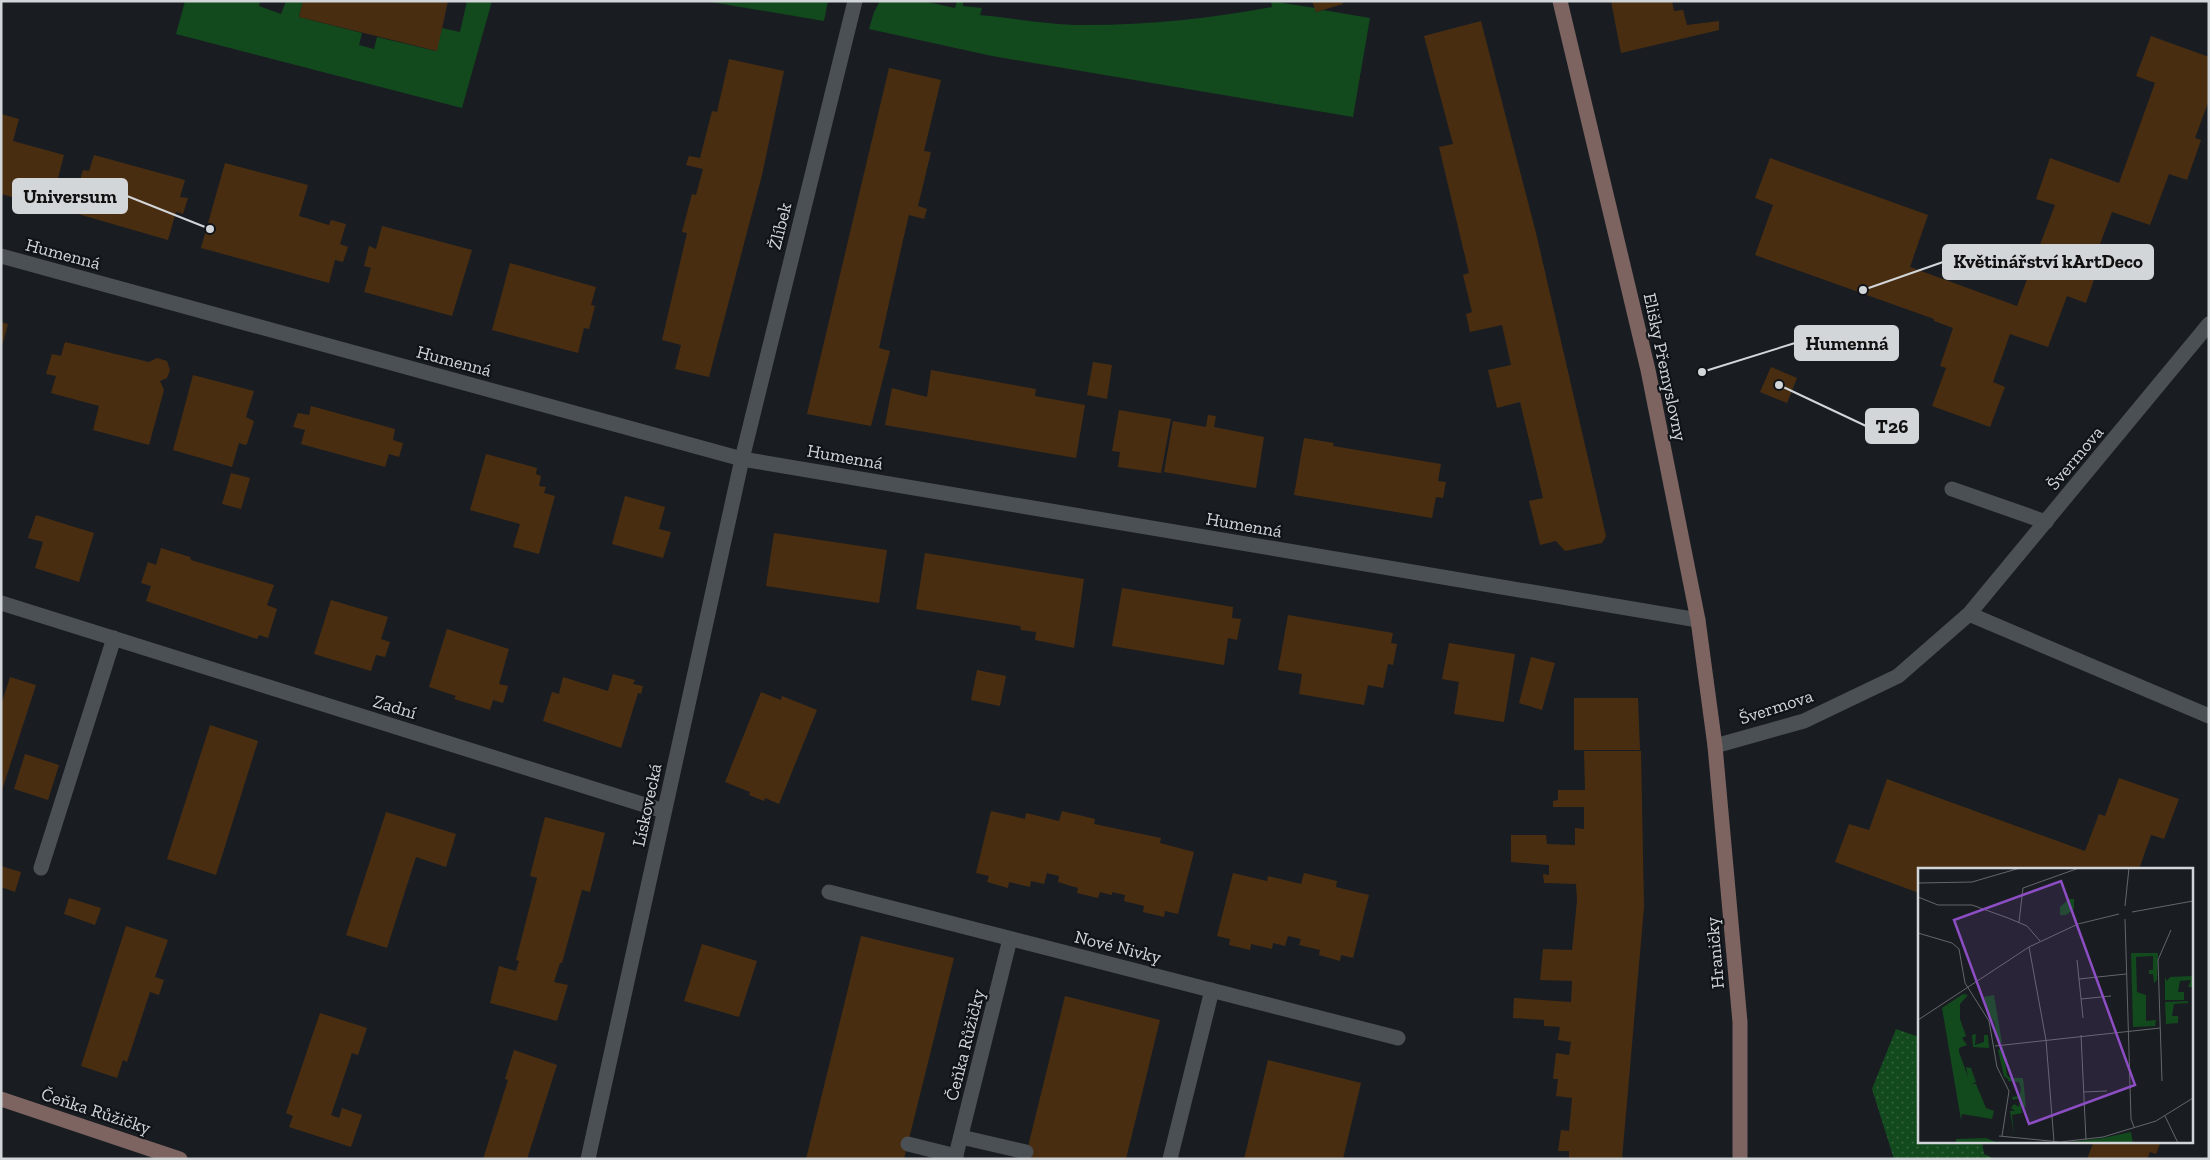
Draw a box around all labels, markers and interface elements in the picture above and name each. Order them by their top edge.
callout: Universum [13,179,127,213]
text: Universum [23,185,117,208]
street label: Žlíbek [764,200,797,252]
street label: Humenná [23,233,103,275]
callout: Květinářství kArtDeco [1943,245,2153,279]
text: Květinářství kArtDeco [1953,250,2143,273]
street label: Elišky Přemyslovny [1639,291,1692,444]
callout: Humenná [1795,326,1898,360]
text: Humenná [1805,332,1889,355]
street label: Humenná [414,340,494,382]
callout: T26 [1866,409,1918,443]
text: T26 [1876,415,1908,438]
street label: Švermova [2042,421,2108,494]
street label: Humenná [805,440,885,475]
street label: Humenná [1204,508,1284,543]
street label: Švermova [1736,685,1816,729]
street label: Zadní [371,690,419,724]
street label: Lískovecká [627,761,667,849]
inset map [1918,868,2192,1142]
street label: Hraničky [1701,915,1729,990]
street label: Nové Nivky [1072,926,1164,969]
street label: Čeňka Růžičky [941,986,990,1103]
street label: Čeňka Růžičky [38,1083,154,1139]

